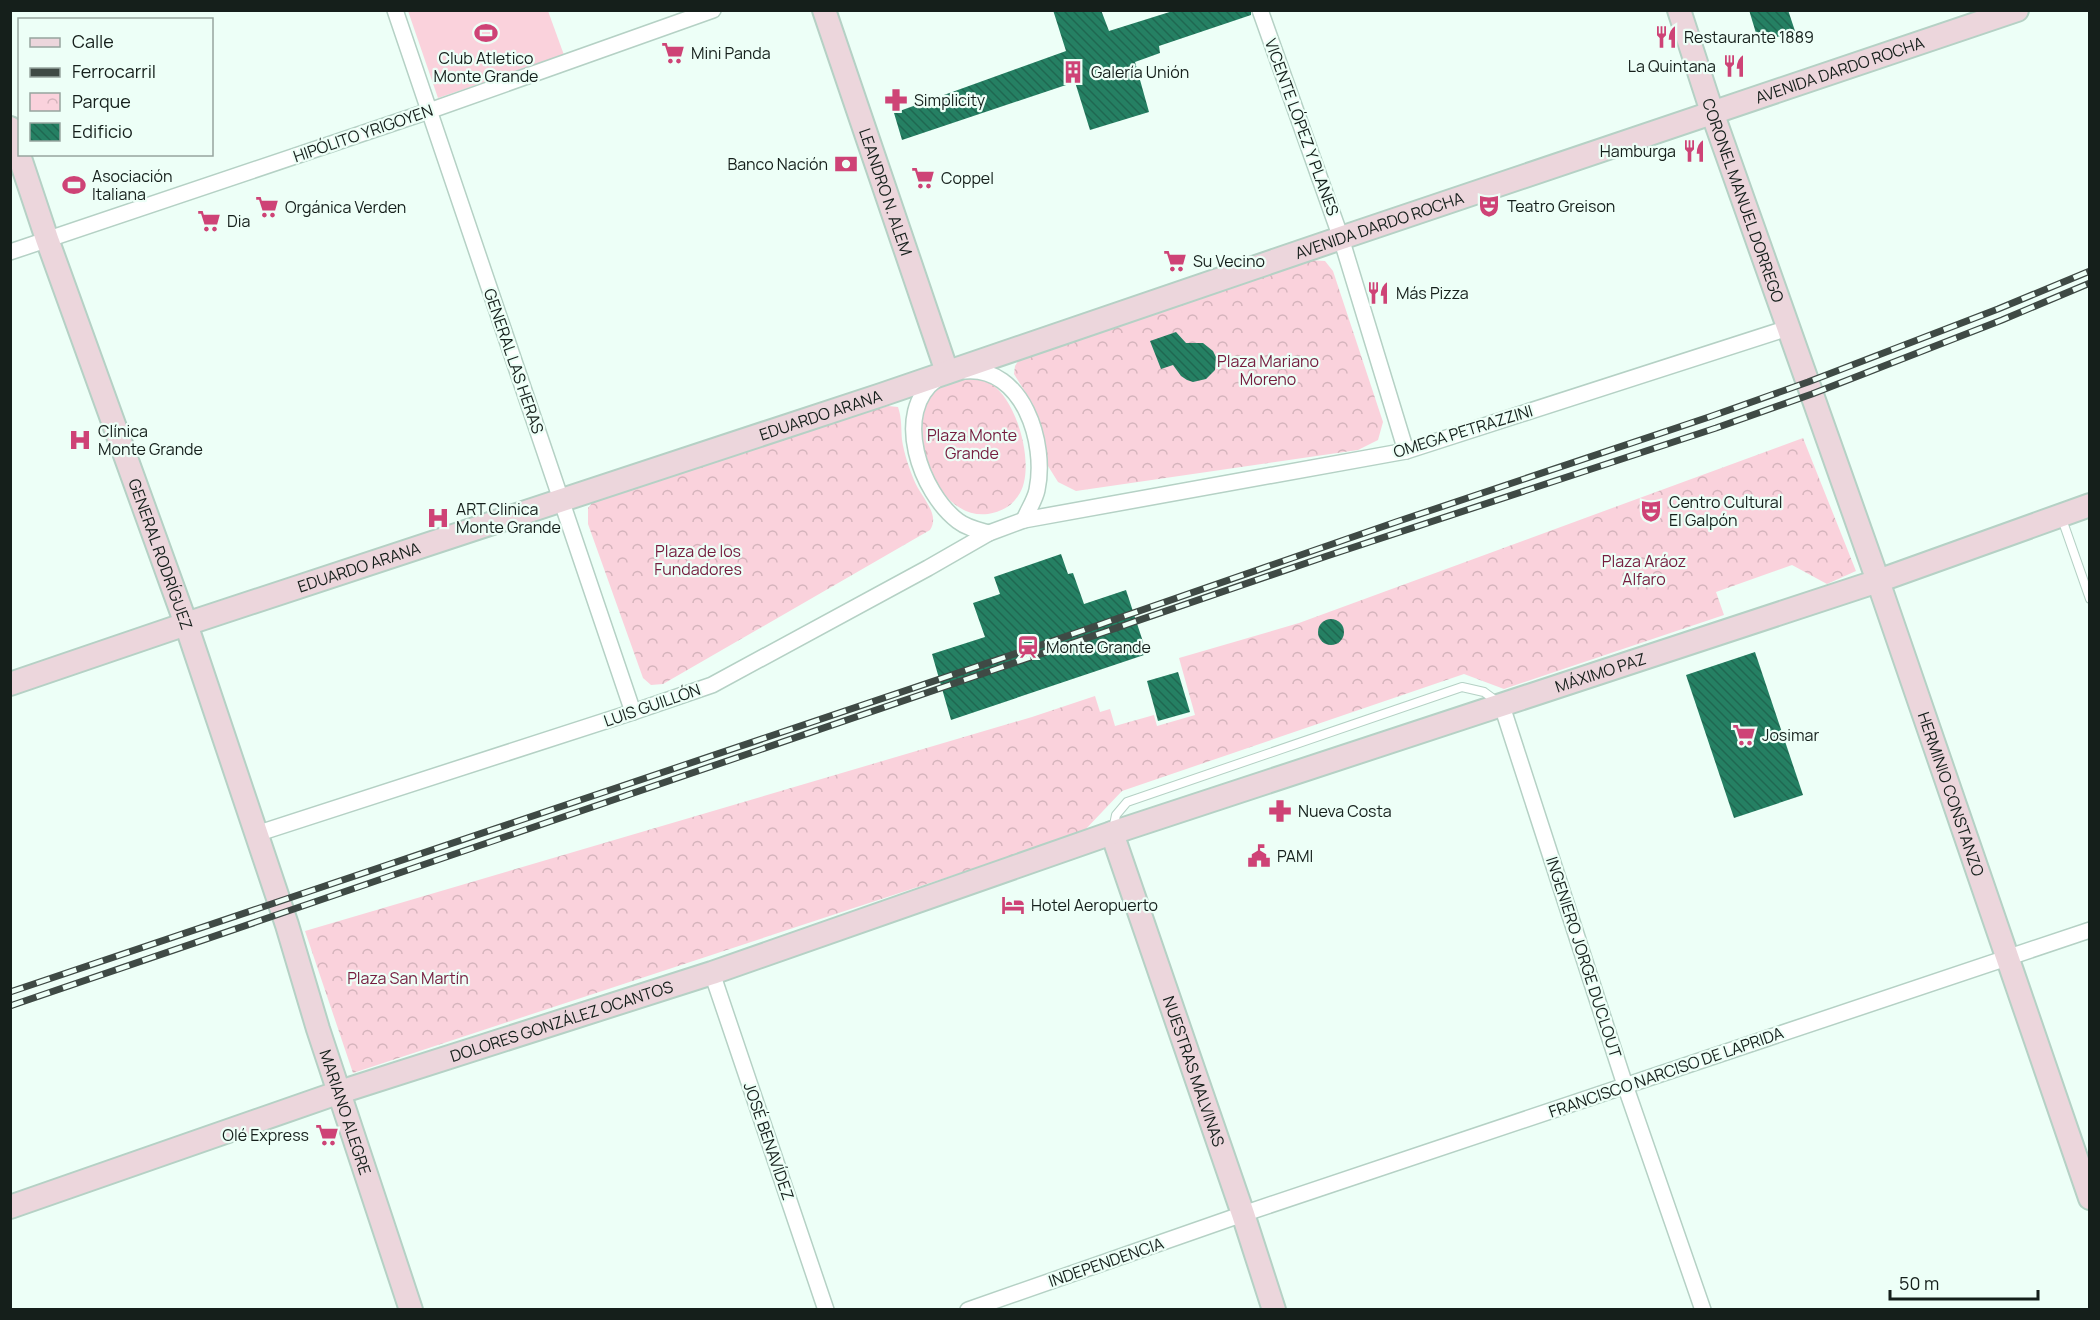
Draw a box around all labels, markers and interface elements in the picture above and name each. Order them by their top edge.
legend [18,18,213,156]
sports icon: Club Atletico Monte Grande [473,20,499,46]
restaurant icon: Restaurante 1889 [1653,24,1679,50]
place label: Restaurante 1889 [1684,26,1814,48]
text: Calle [72,29,114,53]
street label: AVENIDA DARDO ROCHA [1752,31,1927,108]
street label: VICENTE LÓPEZ Y PLANES [1260,35,1344,219]
supermarket icon: Mini Panda [660,40,686,66]
place label: Mini Panda [691,42,771,64]
place label: Club Atletico Monte Grande [434,47,538,87]
restaurant icon: La Quintana [1721,53,1747,79]
place label: La Quintana [1628,55,1716,77]
text: Ferrocarril [72,59,156,83]
building icon: Galería Unión [1060,59,1086,85]
place label: Galería Unión [1091,61,1189,83]
pharmacy icon: Simplicity [883,87,909,113]
text: Parque [72,89,131,113]
place label: Simplicity [914,89,986,111]
street label: CORONEL MANUEL DORREGO [1697,96,1790,306]
street label: HIPÓLITO YRIGOYEN [290,99,436,167]
text: Edificio [72,119,133,143]
street label: LEANDRO N. ALEM [854,125,918,258]
restaurant icon: Hamburga [1681,138,1707,164]
place label: Hamburga [1600,140,1676,162]
bank icon: Banco Nación [833,151,859,177]
place label: Banco Nación [727,153,828,175]
place label: Asociación Italiana [92,165,173,205]
supermarket icon: Coppel [910,165,936,191]
place label: Coppel [941,167,994,189]
sports icon: Asociación Italiana [61,172,87,198]
street label: AVENIDA DARDO ROCHA [1292,186,1466,264]
theatre icon: Teatro Greison [1476,193,1502,219]
supermarket icon: Orgánica Verden [254,194,280,220]
place label: Teatro Greison [1507,195,1615,217]
place label: Orgánica Verden [285,196,406,218]
supermarket icon: Dia [196,208,222,234]
place label: Dia [227,210,250,232]
supermarket icon: Su Vecino [1162,248,1188,274]
place label: Su Vecino [1193,250,1265,272]
restaurant icon: Más Pizza [1365,280,1391,306]
place label: Más Pizza [1396,282,1469,304]
street label: GENERAL LAS HERAS [479,285,549,437]
park label: Plaza Mariano Moreno [1217,350,1319,390]
street label: EDUARDO ARANA [756,384,885,445]
street label: OMEGA PETRAZZINI [1391,399,1535,463]
place label: Clínica Monte Grande [98,420,203,460]
park label: Plaza Monte Grande [927,424,1017,464]
hospital icon: Clínica Monte Grande [67,427,93,453]
street label: GENERAL RODRÍGUEZ [123,476,198,633]
place label: Centro Cultural El Galpón [1669,491,1782,531]
place label: ART Clinica Monte Grande [456,498,561,538]
theatre icon: Centro Cultural El Galpón [1638,498,1664,524]
hospital icon: ART Clinica Monte Grande [425,505,451,531]
street label: EDUARDO ARANA [295,537,423,597]
park label: Plaza de los Fundadores [654,540,742,580]
park label: Plaza Aráoz Alfaro [1602,550,1686,590]
station icon: Monte Grande [1015,634,1041,660]
place label: Monte Grande [1046,636,1151,658]
street label: MÁXIMO PAZ [1552,647,1649,697]
street label: LUIS GUILLÓN [601,678,703,732]
street label: HERMINIO CONSTANZO [1913,709,1990,880]
supermarket icon: Josimar [1731,722,1757,748]
place label: Josimar [1762,724,1819,746]
pharmacy icon: Nueva Costa [1267,798,1293,824]
place label: Nueva Costa [1298,800,1392,822]
public building icon: PAMI [1246,843,1272,869]
place label: PAMI [1277,845,1313,867]
street label: INGENIERO JORGE DUCLOUT [1541,854,1627,1061]
hotel icon: Hotel Aeropuerto [1000,892,1026,918]
place label: Hotel Aeropuerto [1031,894,1158,916]
park label: Plaza San Martín [347,967,469,989]
street label: DOLORES GONZÁLEZ OCANTOS [447,975,676,1067]
street label: NUESTRAS MALVINAS [1158,993,1230,1150]
street label: FRANCISCO NARCISO DE LAPRIDA [1546,1021,1786,1123]
street label: MARIANO ALEGRE [315,1047,377,1178]
street label: JOSÉ BENAVÍDEZ [739,1079,800,1203]
supermarket icon: Olé Express [314,1122,340,1148]
place label: Olé Express [222,1124,309,1146]
street label: INDEPENDENCIA [1045,1232,1167,1292]
scale bar [1890,1263,2038,1301]
text: 50 m [1899,1271,1939,1295]

